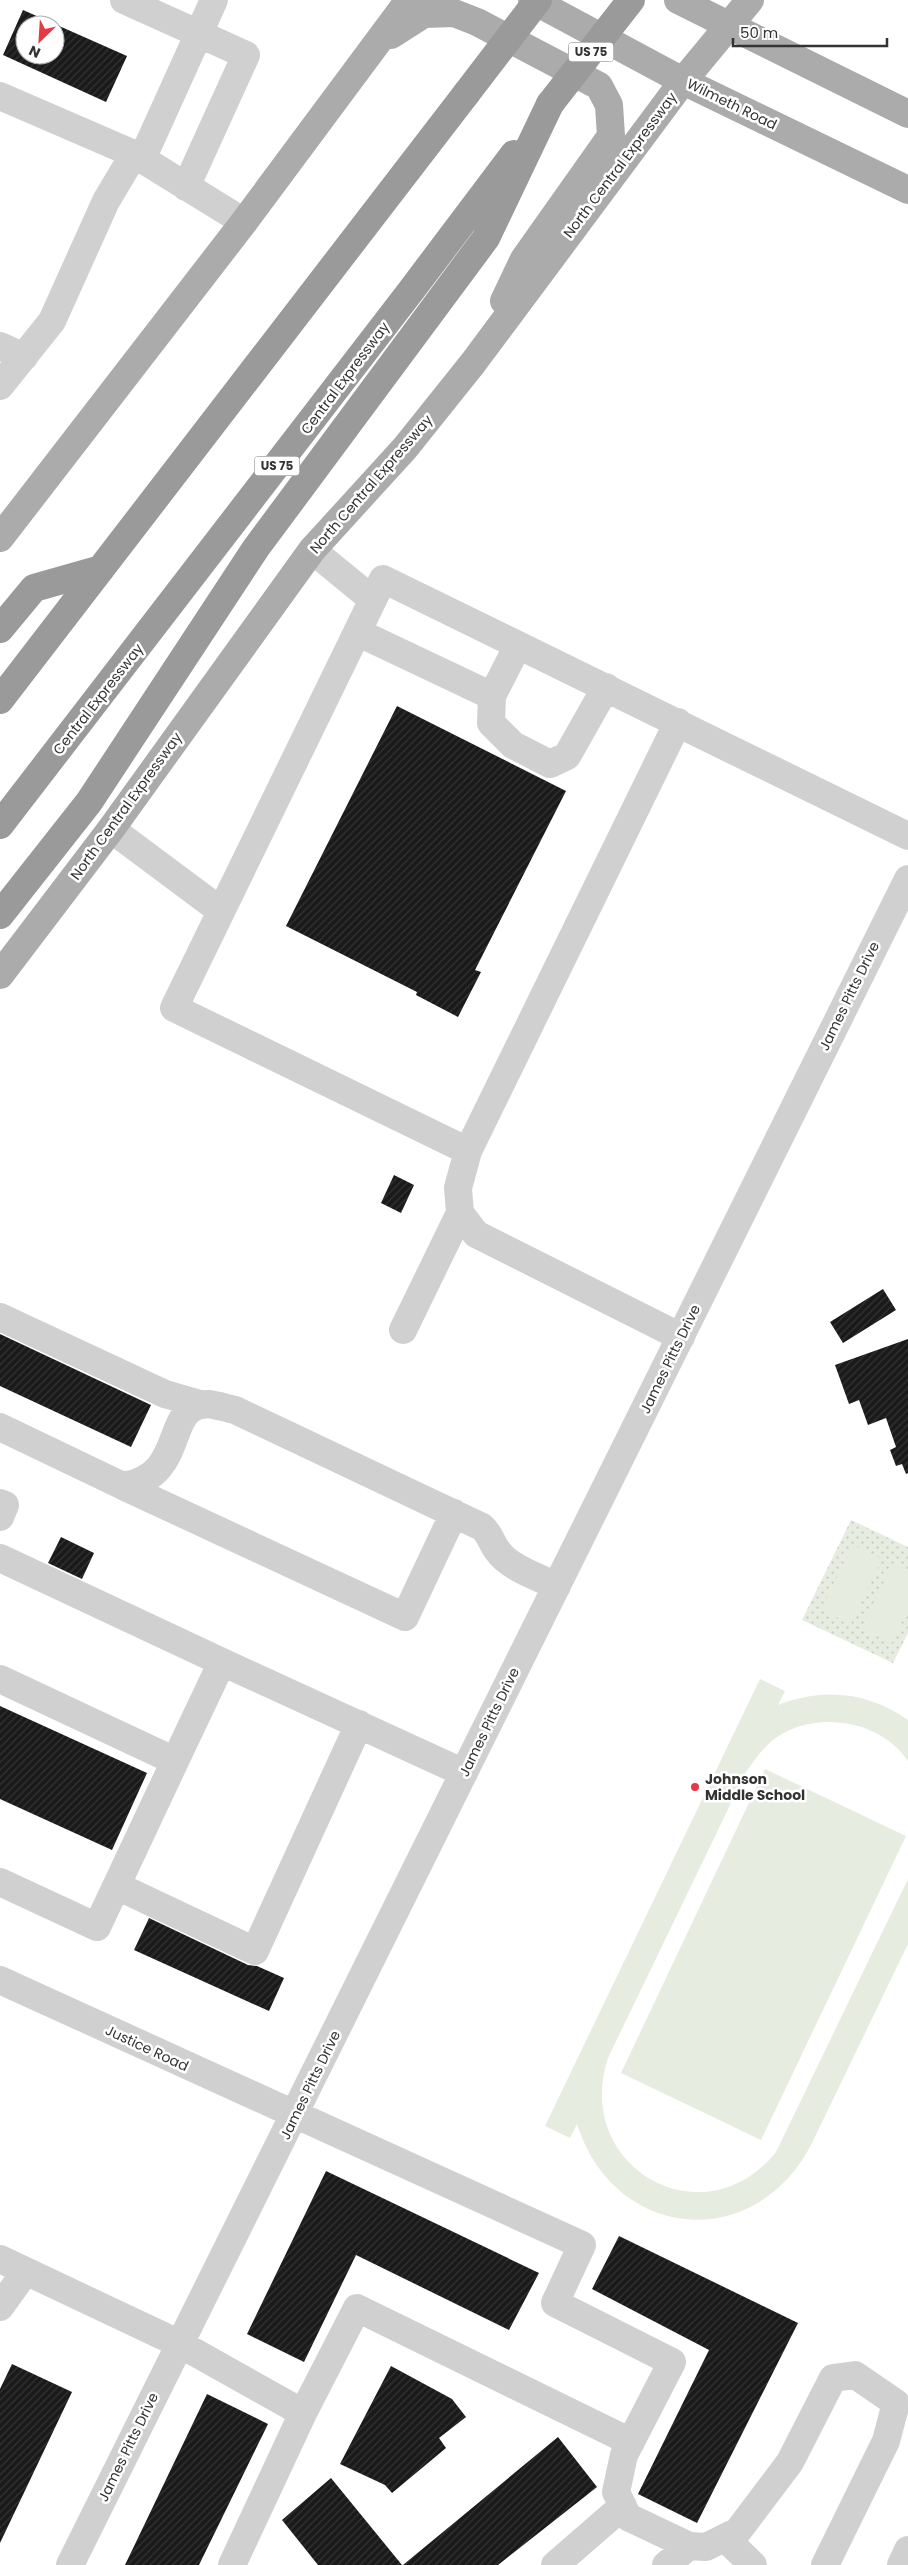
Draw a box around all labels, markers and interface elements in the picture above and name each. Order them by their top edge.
north arrow [15,15,65,65]
scale bar [733,15,887,47]
text: 50 m [740,22,778,43]
text: N [26,40,44,63]
road number: US 75 [568,42,614,62]
street label: Wilmeth Road [684,74,780,134]
street label: North Central Expressway [558,88,682,242]
street label: Central Expressway [296,318,394,438]
street label: North Central Expressway [305,410,437,558]
road number: US 75 [254,456,300,476]
street label: Central Expressway [48,639,148,759]
street label: North Central Expressway [66,728,186,884]
street label: James Pitts Drive [814,938,884,1054]
street label: James Pitts Drive [635,1301,705,1417]
street label: James Pitts Drive [454,1664,524,1780]
place label: Johnson Middle School [705,1769,805,1805]
marker: Johnson Middle School [689,1781,701,1793]
street label: Justice Road [102,2020,192,2076]
street label: James Pitts Drive [275,2027,345,2143]
street label: James Pitts Drive [93,2389,163,2505]

